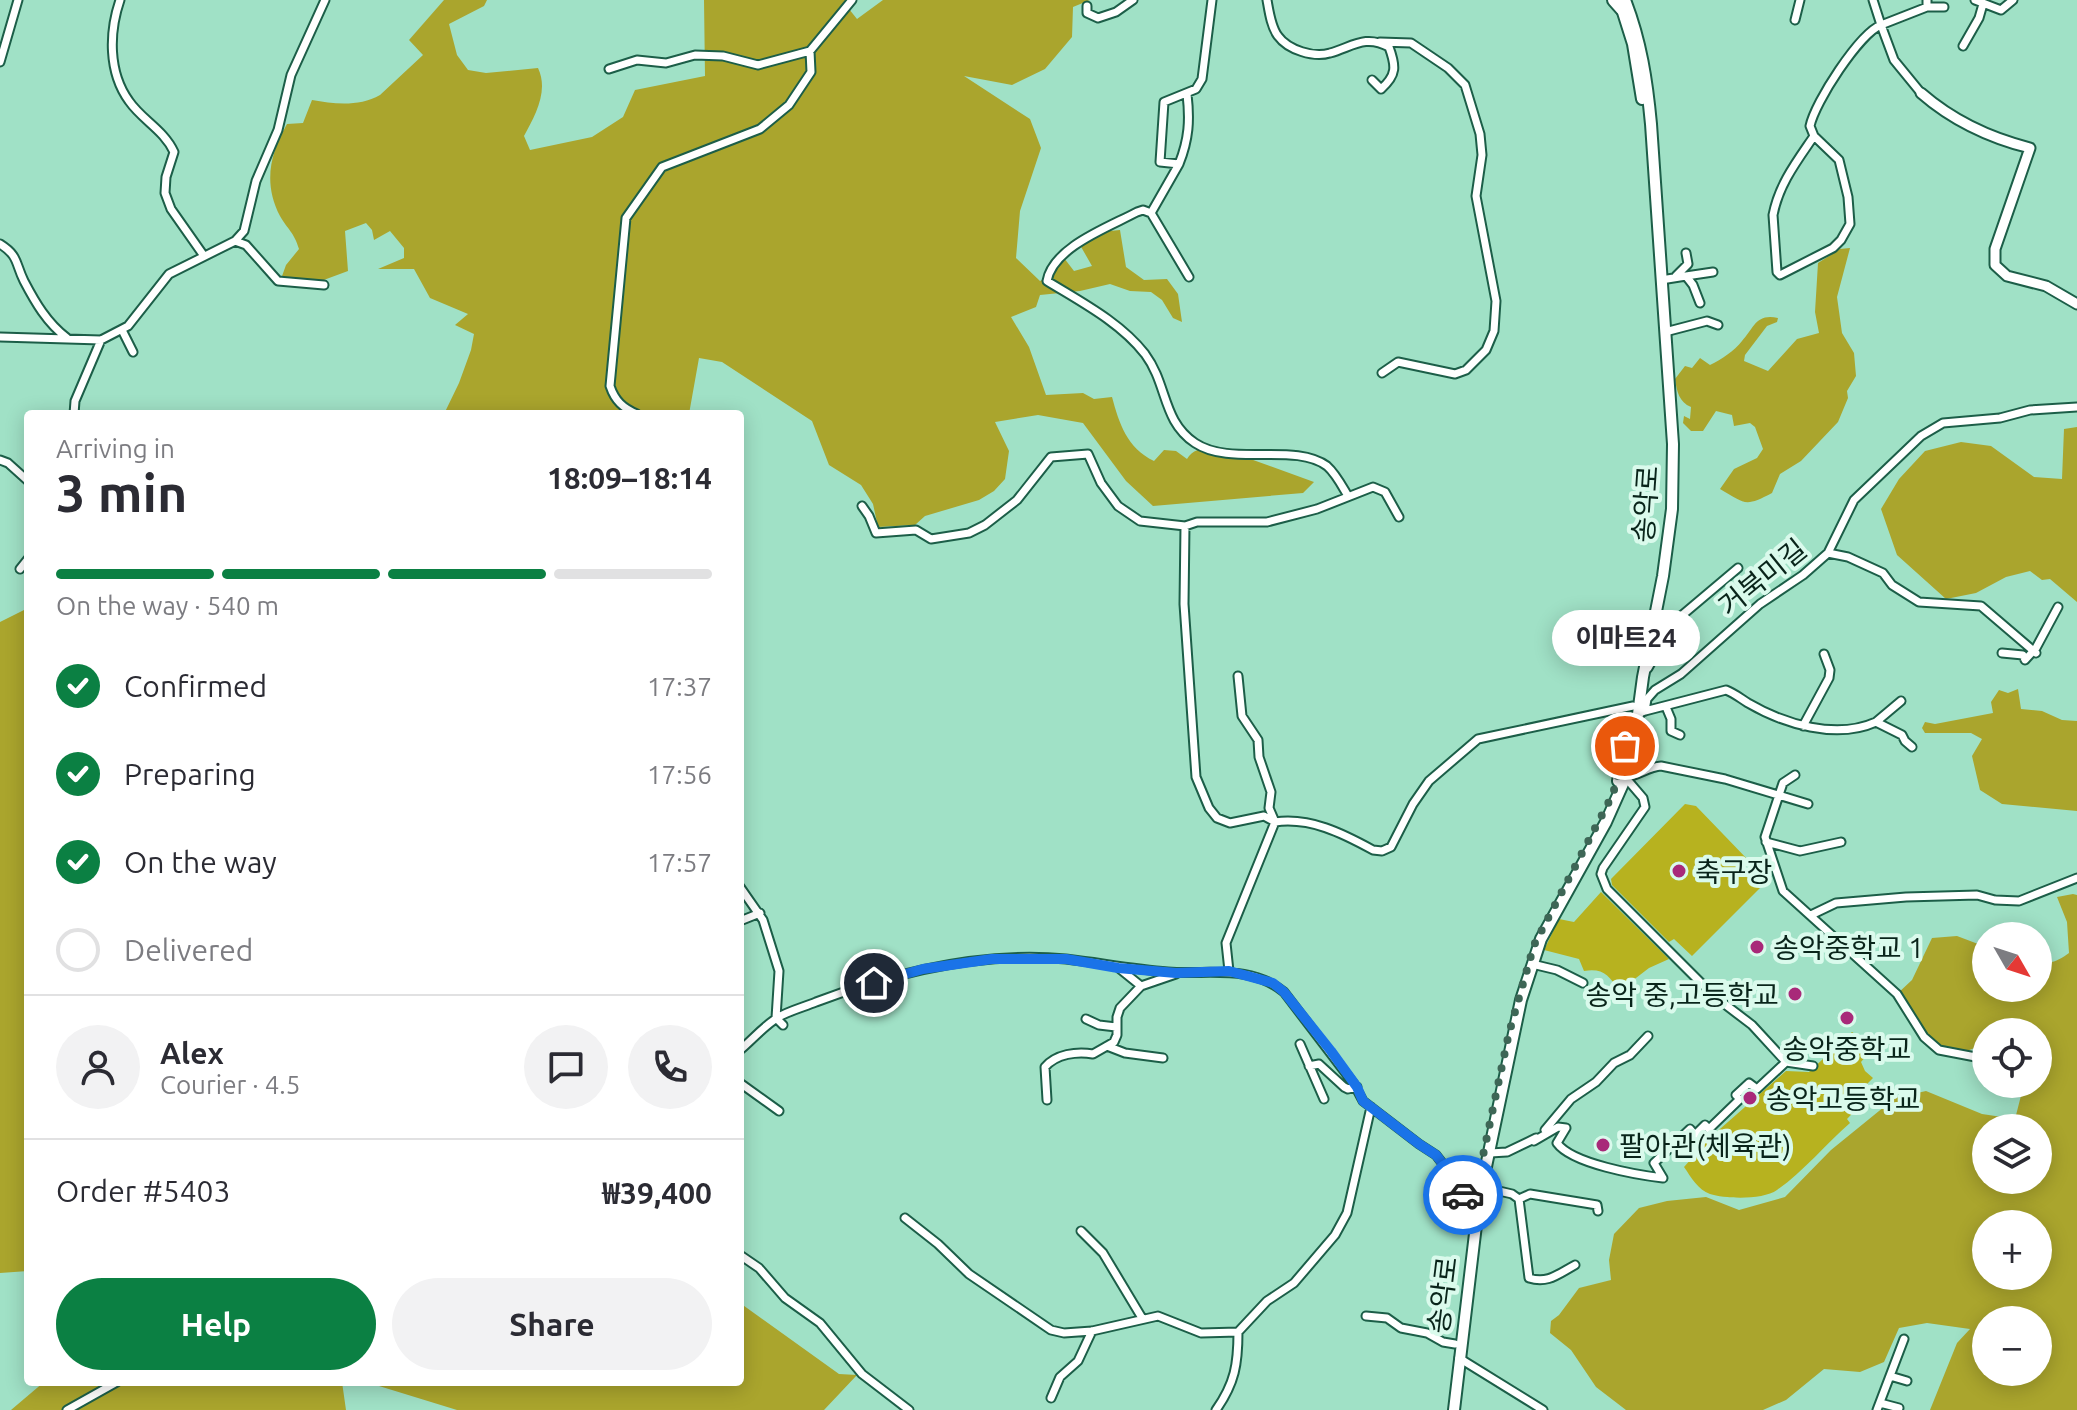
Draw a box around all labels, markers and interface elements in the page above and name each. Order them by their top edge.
text: Arriving in [56,434,175,463]
text: 18:09–18:14 [547,461,712,495]
text: 3 min [56,464,187,522]
street label: 송악로 [1627,464,1663,544]
street label: 거북미길 [1712,533,1812,621]
text: On the way · 540 m [56,591,279,620]
callout: 이마트24 [1551,610,1699,666]
text: 이마트24 [1575,623,1677,652]
icon: check [56,664,100,708]
text: Confirmed [124,669,267,703]
text: 17:37 [647,672,712,701]
pin [1591,712,1659,780]
icon: bag [1603,724,1647,768]
icon: check [56,752,100,796]
text: Preparing [124,757,256,791]
text: 17:56 [647,760,712,789]
icon: check [56,840,100,884]
text: On the way [124,845,277,879]
text: 17:57 [647,848,712,877]
place label: 축구장 [1695,856,1772,887]
marker: 축구장 [1670,862,1688,880]
north arrow [1972,922,2052,1002]
map controls [1972,922,2052,1386]
place label: 송악중학교 1 [1773,932,1924,963]
text: Delivered [124,933,253,967]
marker: 송악중학교 1 [1748,938,1766,956]
pin [840,949,908,1017]
icon: home [852,961,896,1005]
place label: 송악 중,고등학교 [1585,979,1779,1010]
marker: 송악 중,고등학교 [1786,985,1804,1003]
marker: 송악중학교 [1838,1009,1856,1027]
button: locate [1972,1018,2052,1098]
button: person [56,1025,140,1109]
button: chat [524,1025,608,1109]
button: phone [628,1025,712,1109]
place label: 송악중학교 [1783,1033,1911,1064]
text: Alex [160,1036,224,1070]
text: Courier · 4.5 [160,1070,300,1099]
place label: 송악고등학교 [1766,1083,1921,1114]
marker: 송악고등학교 [1741,1089,1759,1107]
button: layers [1972,1114,2052,1194]
place label: 팔아관(체육관) [1619,1130,1791,1162]
marker: 팔아관(체육관) [1594,1136,1612,1154]
courier [1423,1155,1503,1235]
icon: car [1441,1173,1485,1217]
text: Order #5403 [56,1174,230,1208]
text: ₩39,400 [602,1176,712,1210]
button: + [1972,1210,2052,1290]
street label: 송악로 [1422,1255,1462,1335]
button: Help [56,1278,376,1370]
button: Share [392,1278,712,1370]
button: − [1972,1306,2052,1386]

